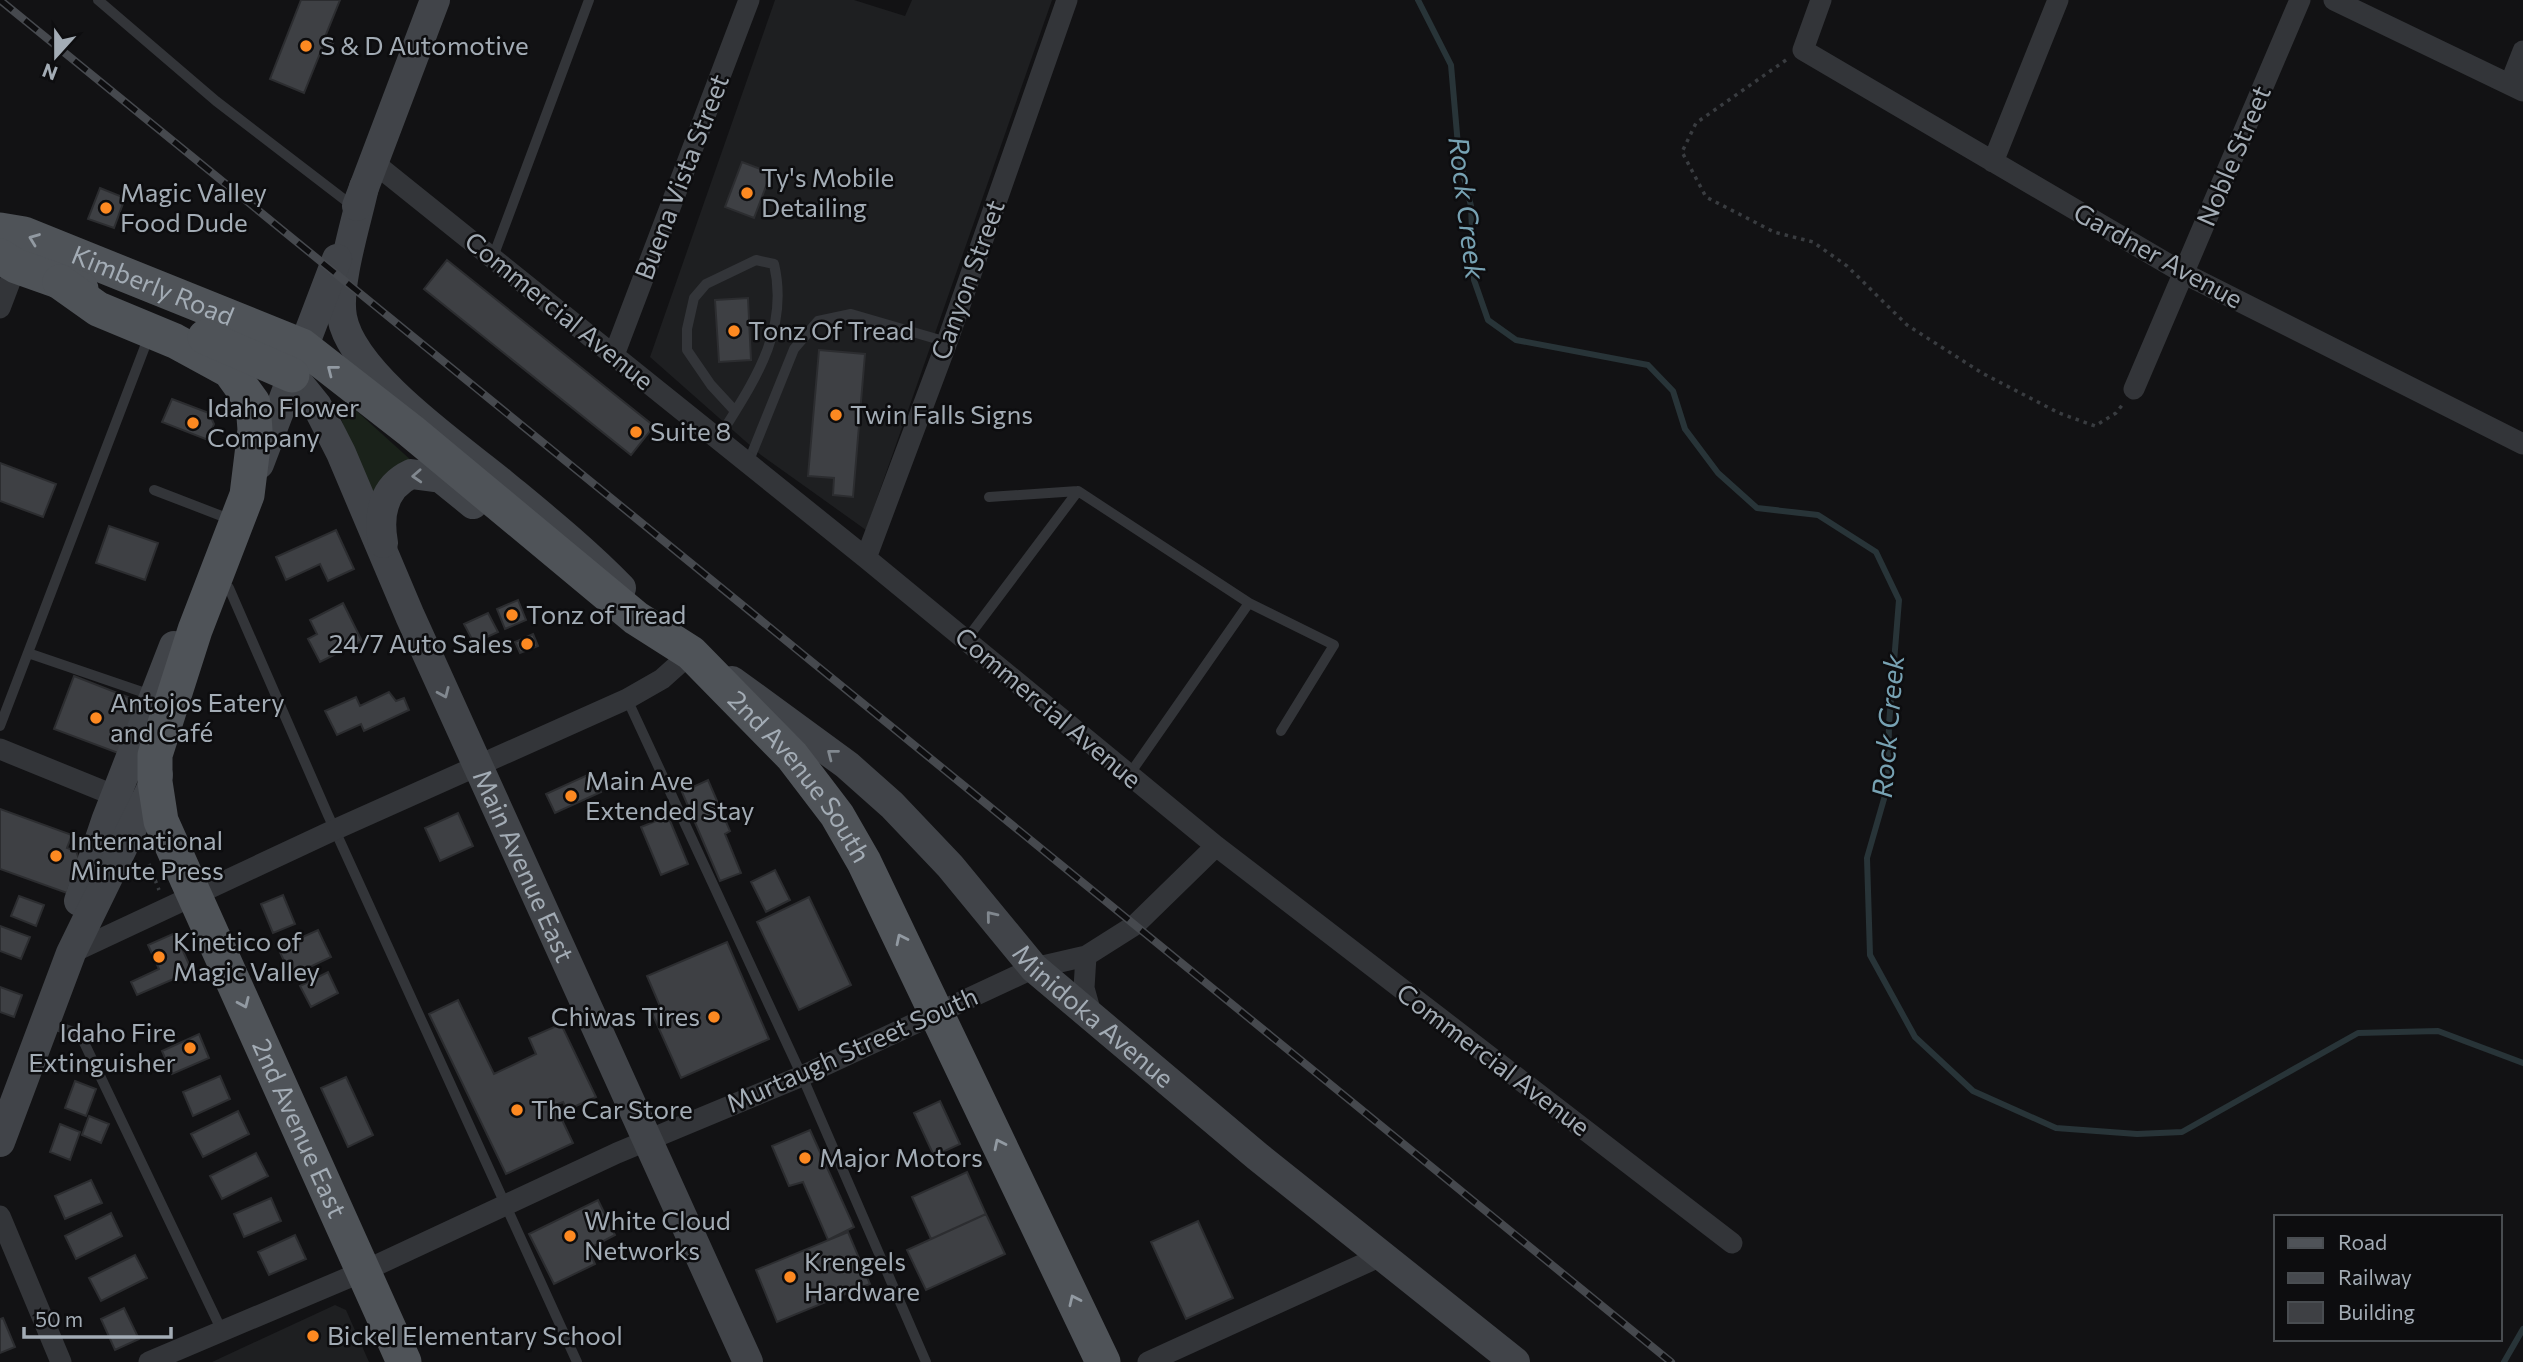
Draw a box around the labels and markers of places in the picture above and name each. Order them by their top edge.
place label: S & D Automotive [320,29,529,60]
marker: S & D Automotive [298,38,314,54]
place label: Ty's Mobile Detailing [761,161,894,222]
place label: Magic Valley Food Dude [120,176,267,237]
marker: Ty's Mobile Detailing [739,185,755,201]
marker: Magic Valley Food Dude [98,200,114,216]
place label: Tonz Of Tread [748,314,914,345]
marker: Tonz Of Tread [726,323,742,339]
place label: Idaho Flower Company [207,391,359,452]
place label: Twin Falls Signs [850,398,1033,429]
marker: Twin Falls Signs [828,407,844,423]
marker: Idaho Flower Company [185,415,201,431]
place label: Suite 8 [650,415,731,446]
marker: Suite 8 [628,424,644,440]
place label: Tonz of Tread [526,598,686,629]
marker: Tonz of Tread [504,607,520,623]
place label: 24/7 Auto Sales [329,627,513,658]
marker: 24/7 Auto Sales [519,636,535,652]
place label: Antojos Eatery and Café [110,686,285,747]
marker: Antojos Eatery and Café [88,710,104,726]
place label: Main Ave Extended Stay [585,764,754,825]
marker: Main Ave Extended Stay [563,788,579,804]
place label: International Minute Press [70,824,224,885]
marker: International Minute Press [48,848,64,864]
place label: Kinetico of Magic Valley [173,925,320,986]
marker: Kinetico of Magic Valley [151,949,167,965]
place label: Chiwas Tires [551,1000,700,1031]
marker: Chiwas Tires [706,1009,722,1025]
place label: Idaho Fire Extinguisher [28,1016,176,1077]
marker: Idaho Fire Extinguisher [182,1040,198,1056]
place label: The Car Store [531,1093,693,1124]
marker: The Car Store [509,1102,525,1118]
place label: Major Motors [819,1141,983,1172]
marker: Major Motors [797,1150,813,1166]
place label: White Cloud Networks [584,1204,731,1265]
marker: White Cloud Networks [562,1228,578,1244]
place label: Krengels Hardware [804,1245,920,1306]
marker: Krengels Hardware [782,1269,798,1285]
place label: Bickel Elementary School [327,1319,623,1350]
marker: Bickel Elementary School [305,1328,321,1344]

